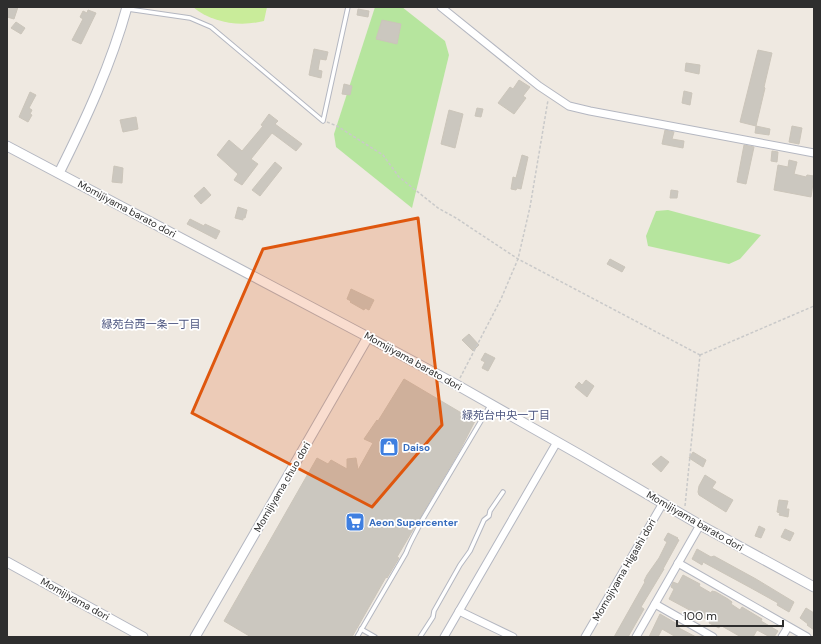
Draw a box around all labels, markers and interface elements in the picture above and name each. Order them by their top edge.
street label: Momijiyama barato dori [76,178,178,240]
district label: 緑苑台西一条一丁目 [102,317,201,331]
street label: Momijiyama barato dori [362,329,464,393]
district label: 緑苑台中央一丁目 [462,408,550,422]
shop icon: Daiso [378,436,400,458]
street label: Momijiyama chuo dori [251,439,313,535]
place label: Daiso [403,441,430,454]
street label: Momijiyama barato dori [644,488,746,554]
supermarket icon: Aeon Supercenter [344,511,366,533]
place label: Aeon Supercenter [369,516,458,529]
street label: Momojiyama Higashi dori [589,516,659,624]
street label: Momijiyama dori [38,575,112,623]
scale bar [677,602,783,628]
text: 100 m [683,608,717,624]

